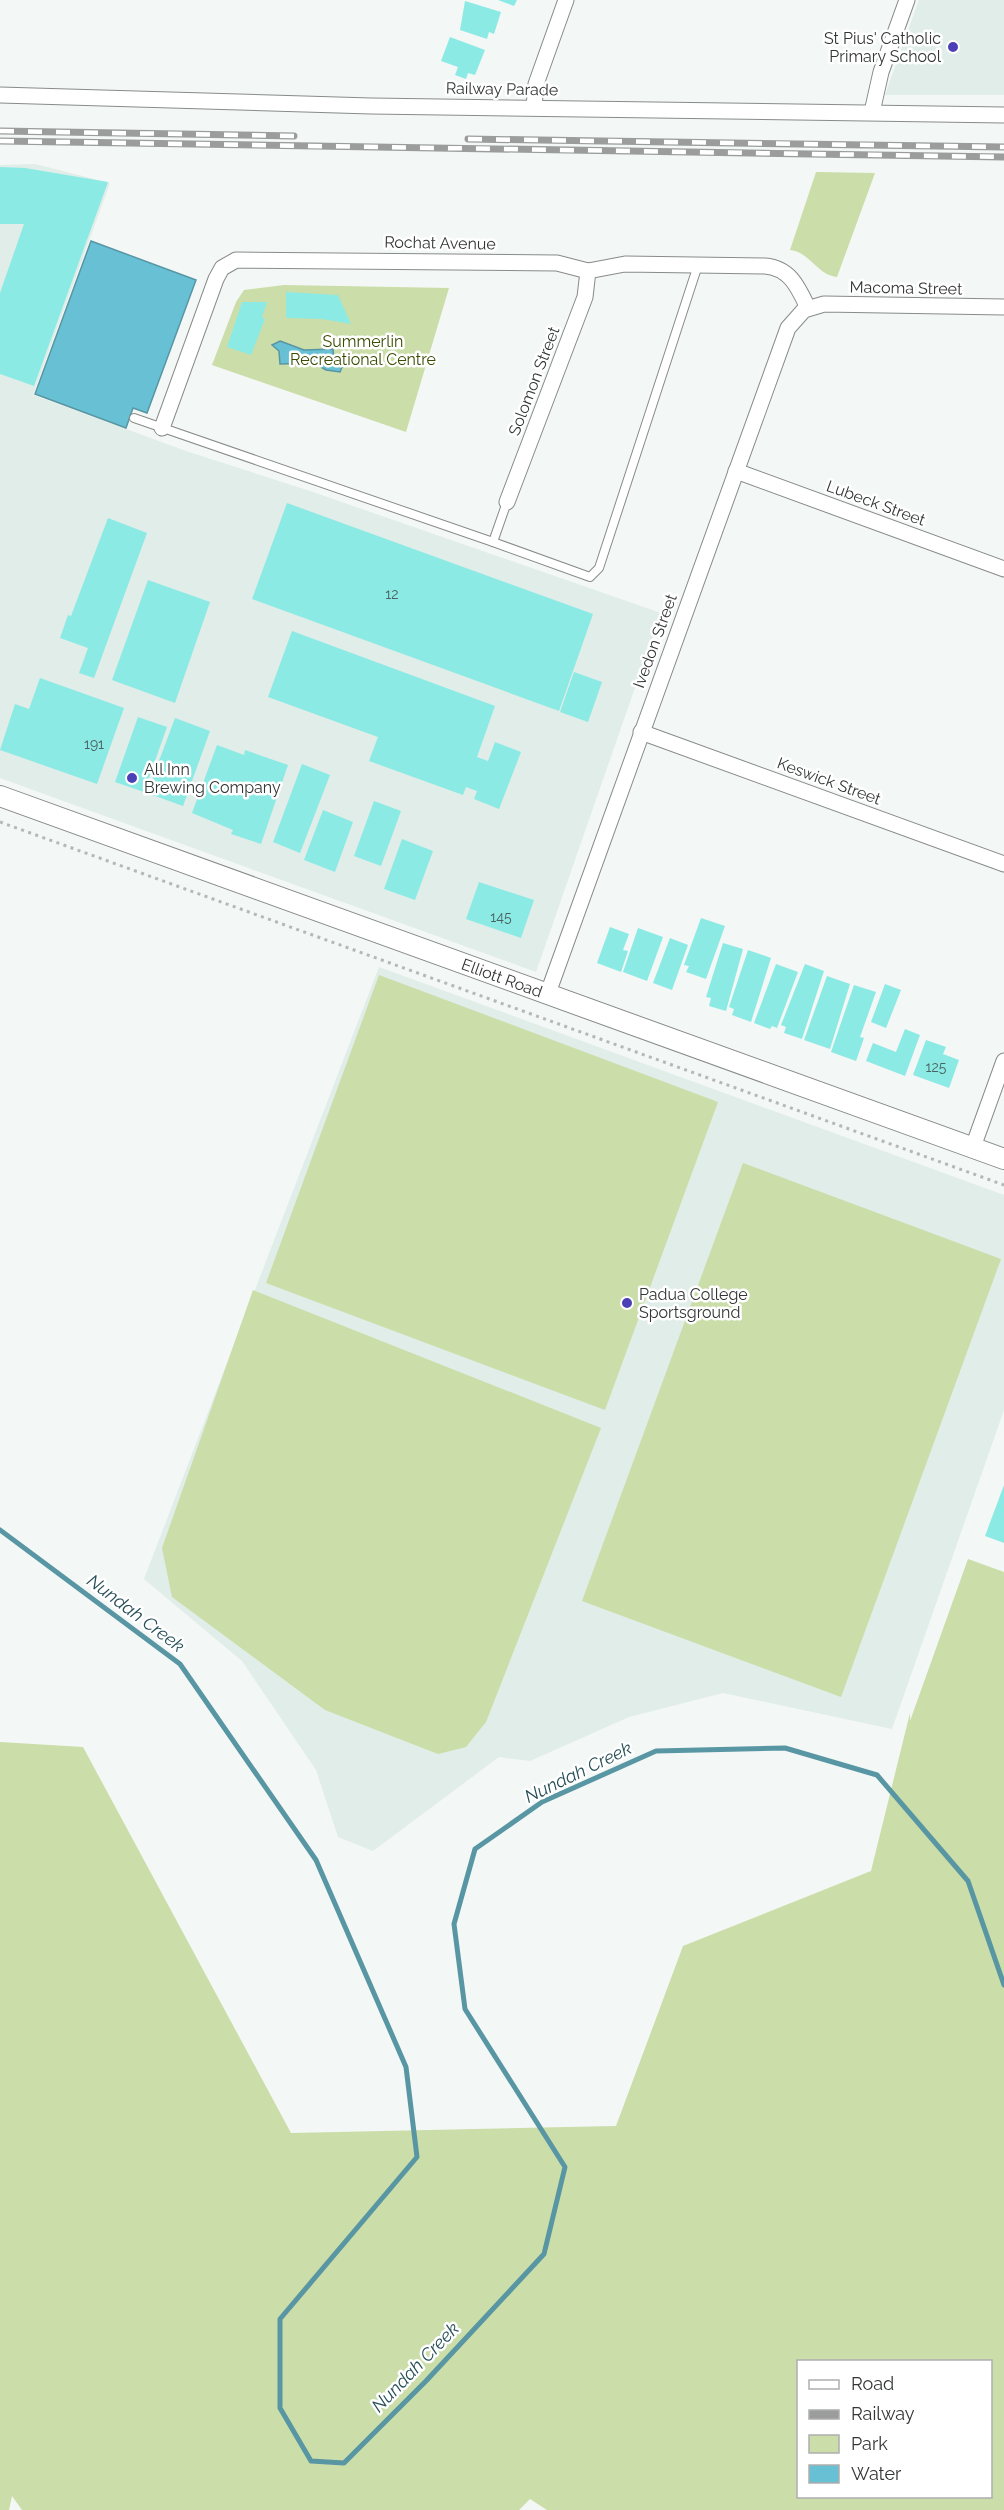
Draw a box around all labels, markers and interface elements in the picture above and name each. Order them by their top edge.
place label: St Pius' Catholic Primary School [824,29,942,66]
marker: St Pius' Catholic Primary School [946,40,960,54]
street label: Railway Parade [446,79,558,99]
street label: Rochat Avenue [384,233,496,253]
street label: Macoma Street [849,278,963,298]
street label: Solomon Street [505,323,564,438]
park label: Summerlin Recreational Centre [290,332,436,369]
street label: Lubeck Street [824,476,929,530]
house number: 12 [385,586,399,602]
street label: Ivedon Street [629,591,681,691]
house number: 191 [84,736,104,752]
street label: Keswick Street [775,753,884,809]
place label: All Inn Brewing Company [144,760,281,797]
marker: All Inn Brewing Company [125,771,139,785]
house number: 145 [490,909,512,925]
street label: Elliott Road [459,954,545,1001]
house number: 125 [926,1059,947,1075]
place label: Padua College Sportsground [639,1285,748,1322]
marker: Padua College Sportsground [620,1296,634,1310]
water label: Nundah Creek [83,1570,189,1657]
water label: Nundah Creek [521,1737,635,1807]
water label: Nundah Creek [367,2318,463,2416]
legend [797,2360,992,2498]
text: Road [851,2373,894,2394]
text: Railway [851,2403,915,2424]
text: Park [851,2433,888,2454]
text: Water [851,2463,902,2484]

